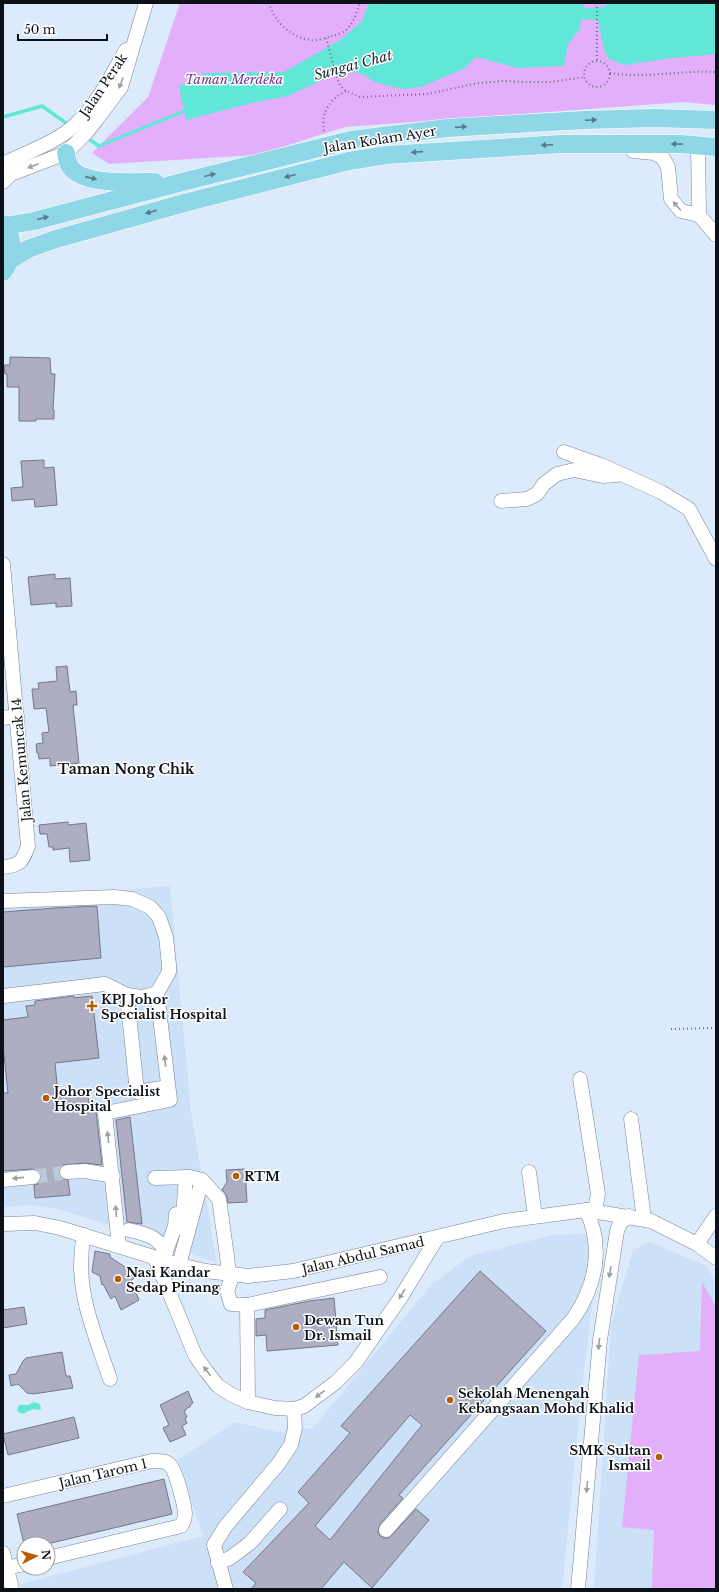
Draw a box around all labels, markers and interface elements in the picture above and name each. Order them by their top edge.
scale bar [18,16,107,42]
text: 50 m [24,22,56,37]
water label: Sungai Chat [312,46,395,84]
street label: Jalan Perak [75,50,131,122]
park label: Taman Merdeka [185,71,283,88]
one-way arrow [118,77,125,89]
one-way arrow [585,117,598,123]
street label: Jalan Kolam Ayer [321,122,438,157]
one-way arrow [455,124,467,131]
one-way arrow [670,141,683,147]
one-way arrow [541,142,553,149]
one-way arrow [411,149,423,156]
one-way arrow [27,163,39,169]
one-way arrow [204,172,216,178]
one-way arrow [284,173,296,179]
one-way arrow [85,175,97,181]
one-way arrow [673,201,682,211]
one-way arrow [145,209,157,215]
one-way arrow [37,215,50,221]
street label: Jalan Kemuncak 14 [8,697,36,824]
district label: Taman Nong Chik [58,760,195,778]
place label: KPJ Johor Specialist Hospital [101,991,227,1023]
marker: KPJ Johor Specialist Hospital [86,1000,98,1012]
one-way arrow [162,1055,168,1067]
place label: Johor Specialist Hospital [51,1083,160,1115]
marker: Johor Specialist Hospital [41,1093,51,1103]
one-way arrow [105,1131,111,1143]
place label: RTM [244,1168,280,1185]
marker: RTM [231,1171,241,1181]
one-way arrow [12,1175,24,1182]
one-way arrow [113,1205,119,1217]
street label: Jalan Abdul Samad [298,1233,426,1278]
place label: Nasi Kandar Sedap Pinang [126,1264,221,1296]
one-way arrow [607,1266,613,1279]
marker: Nasi Kandar Sedap Pinang [113,1274,123,1284]
one-way arrow [399,1289,406,1300]
place label: Dewan Tun Dr. Ismail [304,1312,384,1344]
marker: Dewan Tun Dr. Ismail [291,1322,301,1332]
one-way arrow [596,1338,603,1350]
one-way arrow [202,1366,211,1377]
place label: Sekolah Menengah Kebangsaan Mohd Khalid [458,1385,634,1417]
one-way arrow [315,1390,326,1398]
marker: Sekolah Menengah Kebangsaan Mohd Khalid [445,1395,455,1405]
place label: SMK Sultan Ismail [569,1442,652,1474]
marker: SMK Sultan Ismail [654,1452,664,1462]
street label: Jalan Tarom 1 [55,1455,149,1492]
one-way arrow [583,1481,590,1493]
north arrow [16,1536,56,1576]
text: N [38,1549,54,1561]

